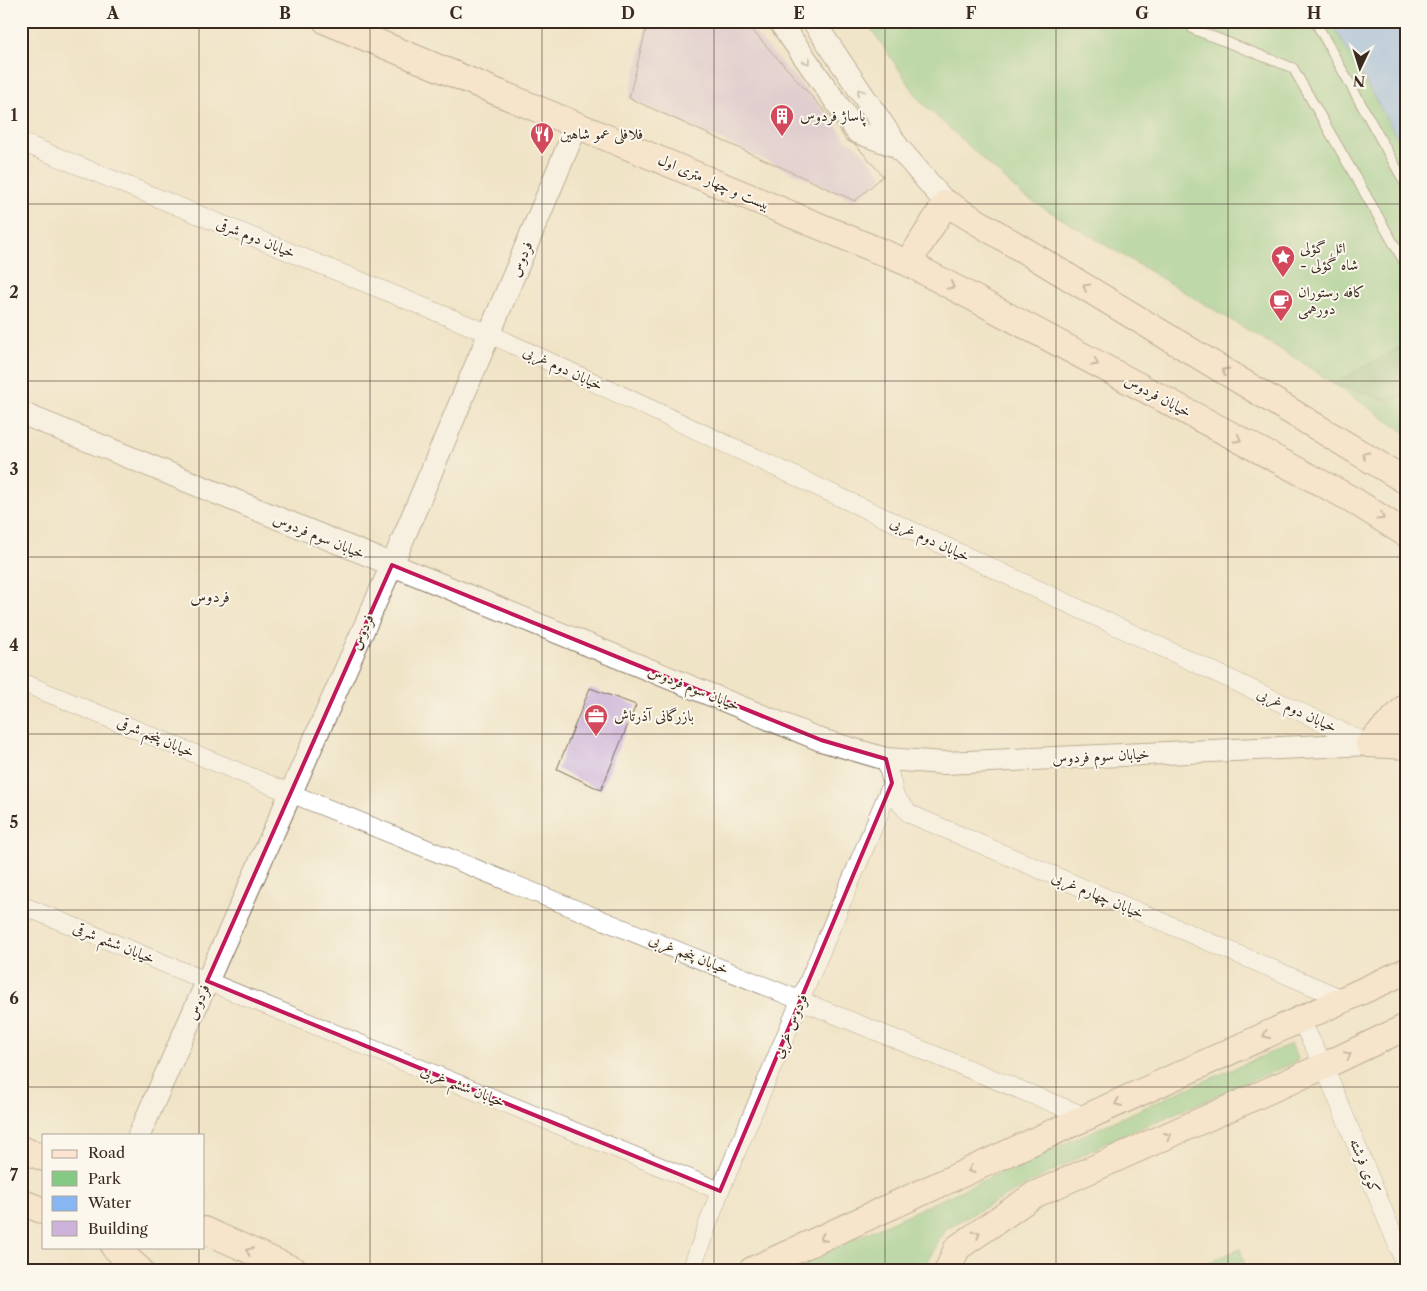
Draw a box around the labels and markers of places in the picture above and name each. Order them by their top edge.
building icon: پاساژ فردوس [769,103,795,137]
place label: پاساژ فردوس [800,106,867,127]
restaurant icon: فلافلی عمو شاهین [529,121,555,155]
place label: فلافلی عمو شاهین [560,124,643,145]
place label: ائل گؤلی - شاه گؤلی [1300,238,1358,274]
place icon: ائل گؤلی - شاه گؤلی [1270,244,1296,278]
place label: کافه رستوران دورهمی [1298,282,1365,320]
cafe icon: کافه رستوران دورهمی [1268,288,1294,322]
office icon: بازرگانی آذرتاش [583,703,609,737]
place label: بازرگانی آذرتاش [614,706,694,725]

